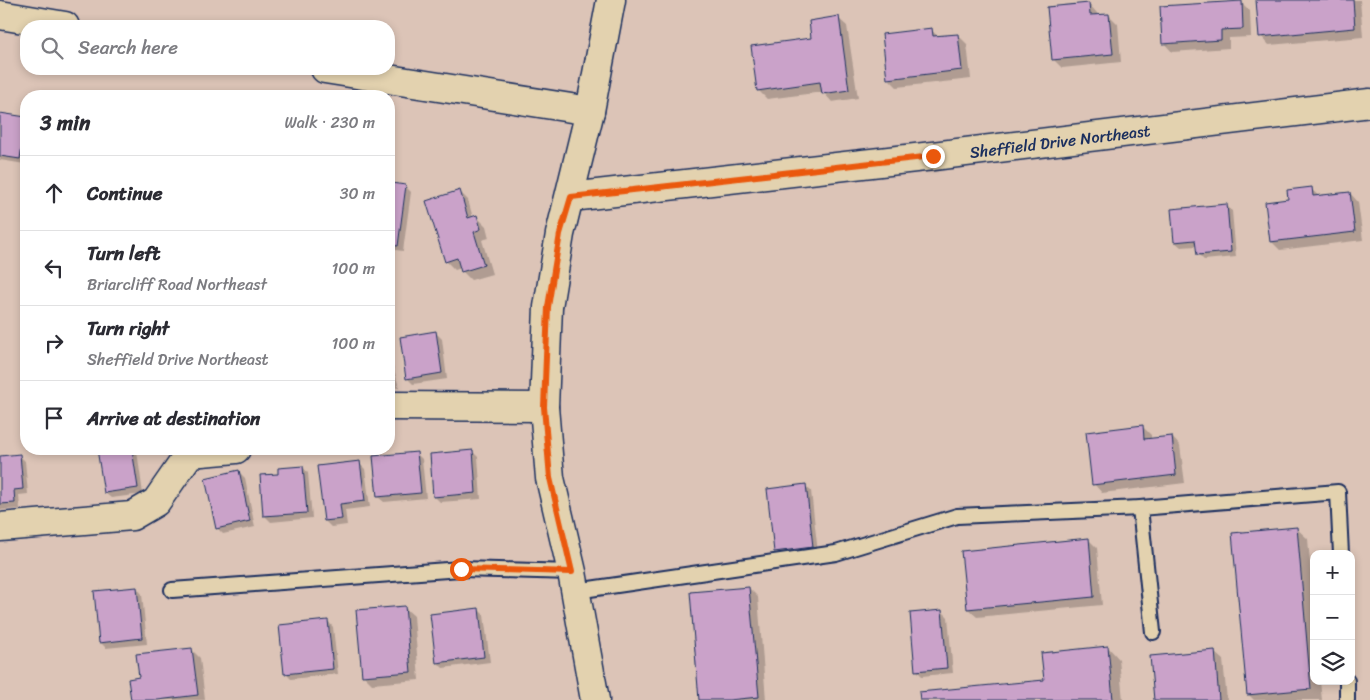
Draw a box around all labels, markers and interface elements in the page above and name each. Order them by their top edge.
search box [20,20,395,75]
text: Search here [78,31,178,64]
icon: search [38,34,66,62]
text: 3 min [40,104,90,142]
text: Walk · 230 m [284,108,375,137]
street label: Sheffield Drive Northeast [968,116,1152,167]
route end [922,145,945,168]
text: Continue [87,177,163,210]
icon: ahead [40,179,68,207]
text: 30 m [340,179,375,208]
text: Turn left [87,237,160,270]
icon: left [40,254,68,282]
text: 100 m [331,254,375,283]
text: Briarcliff Road Northeast [87,270,267,299]
text: Turn right [87,312,169,345]
icon: right [40,329,68,357]
text: 100 m [331,329,375,358]
text: Sheffield Drive Northeast [87,345,269,374]
text: Arrive at destination [87,402,260,435]
icon: arrive [40,404,68,432]
map controls [1310,550,1355,685]
button: + [1310,550,1355,595]
route start [450,558,473,581]
button: − [1310,595,1355,640]
button: layers [1310,640,1355,685]

